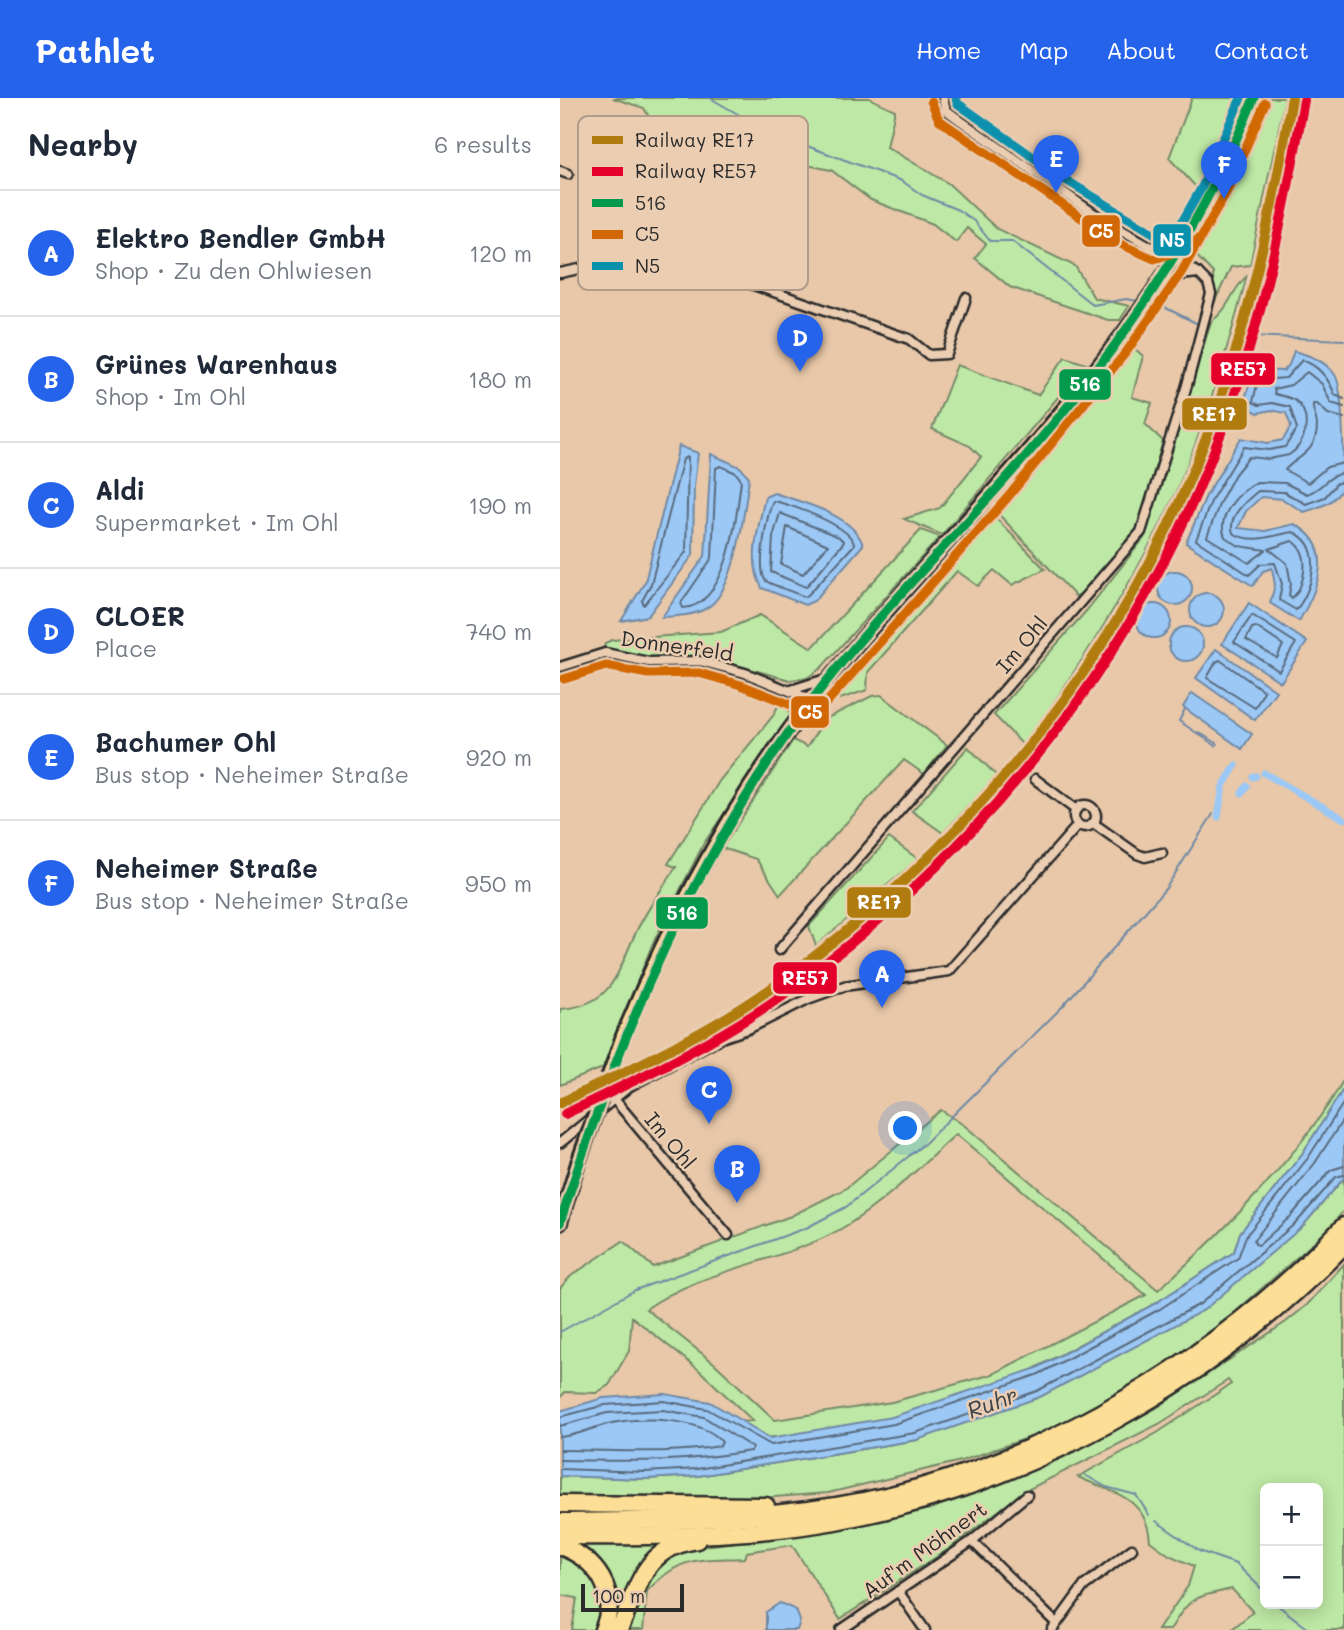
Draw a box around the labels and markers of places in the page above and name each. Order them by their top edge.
pin: E [1033,135,1079,193]
pin: F [1201,141,1247,199]
pin: D [777,314,823,372]
pin: A [859,950,905,1008]
pin: C [686,1066,732,1124]
pin: B [714,1145,760,1203]

